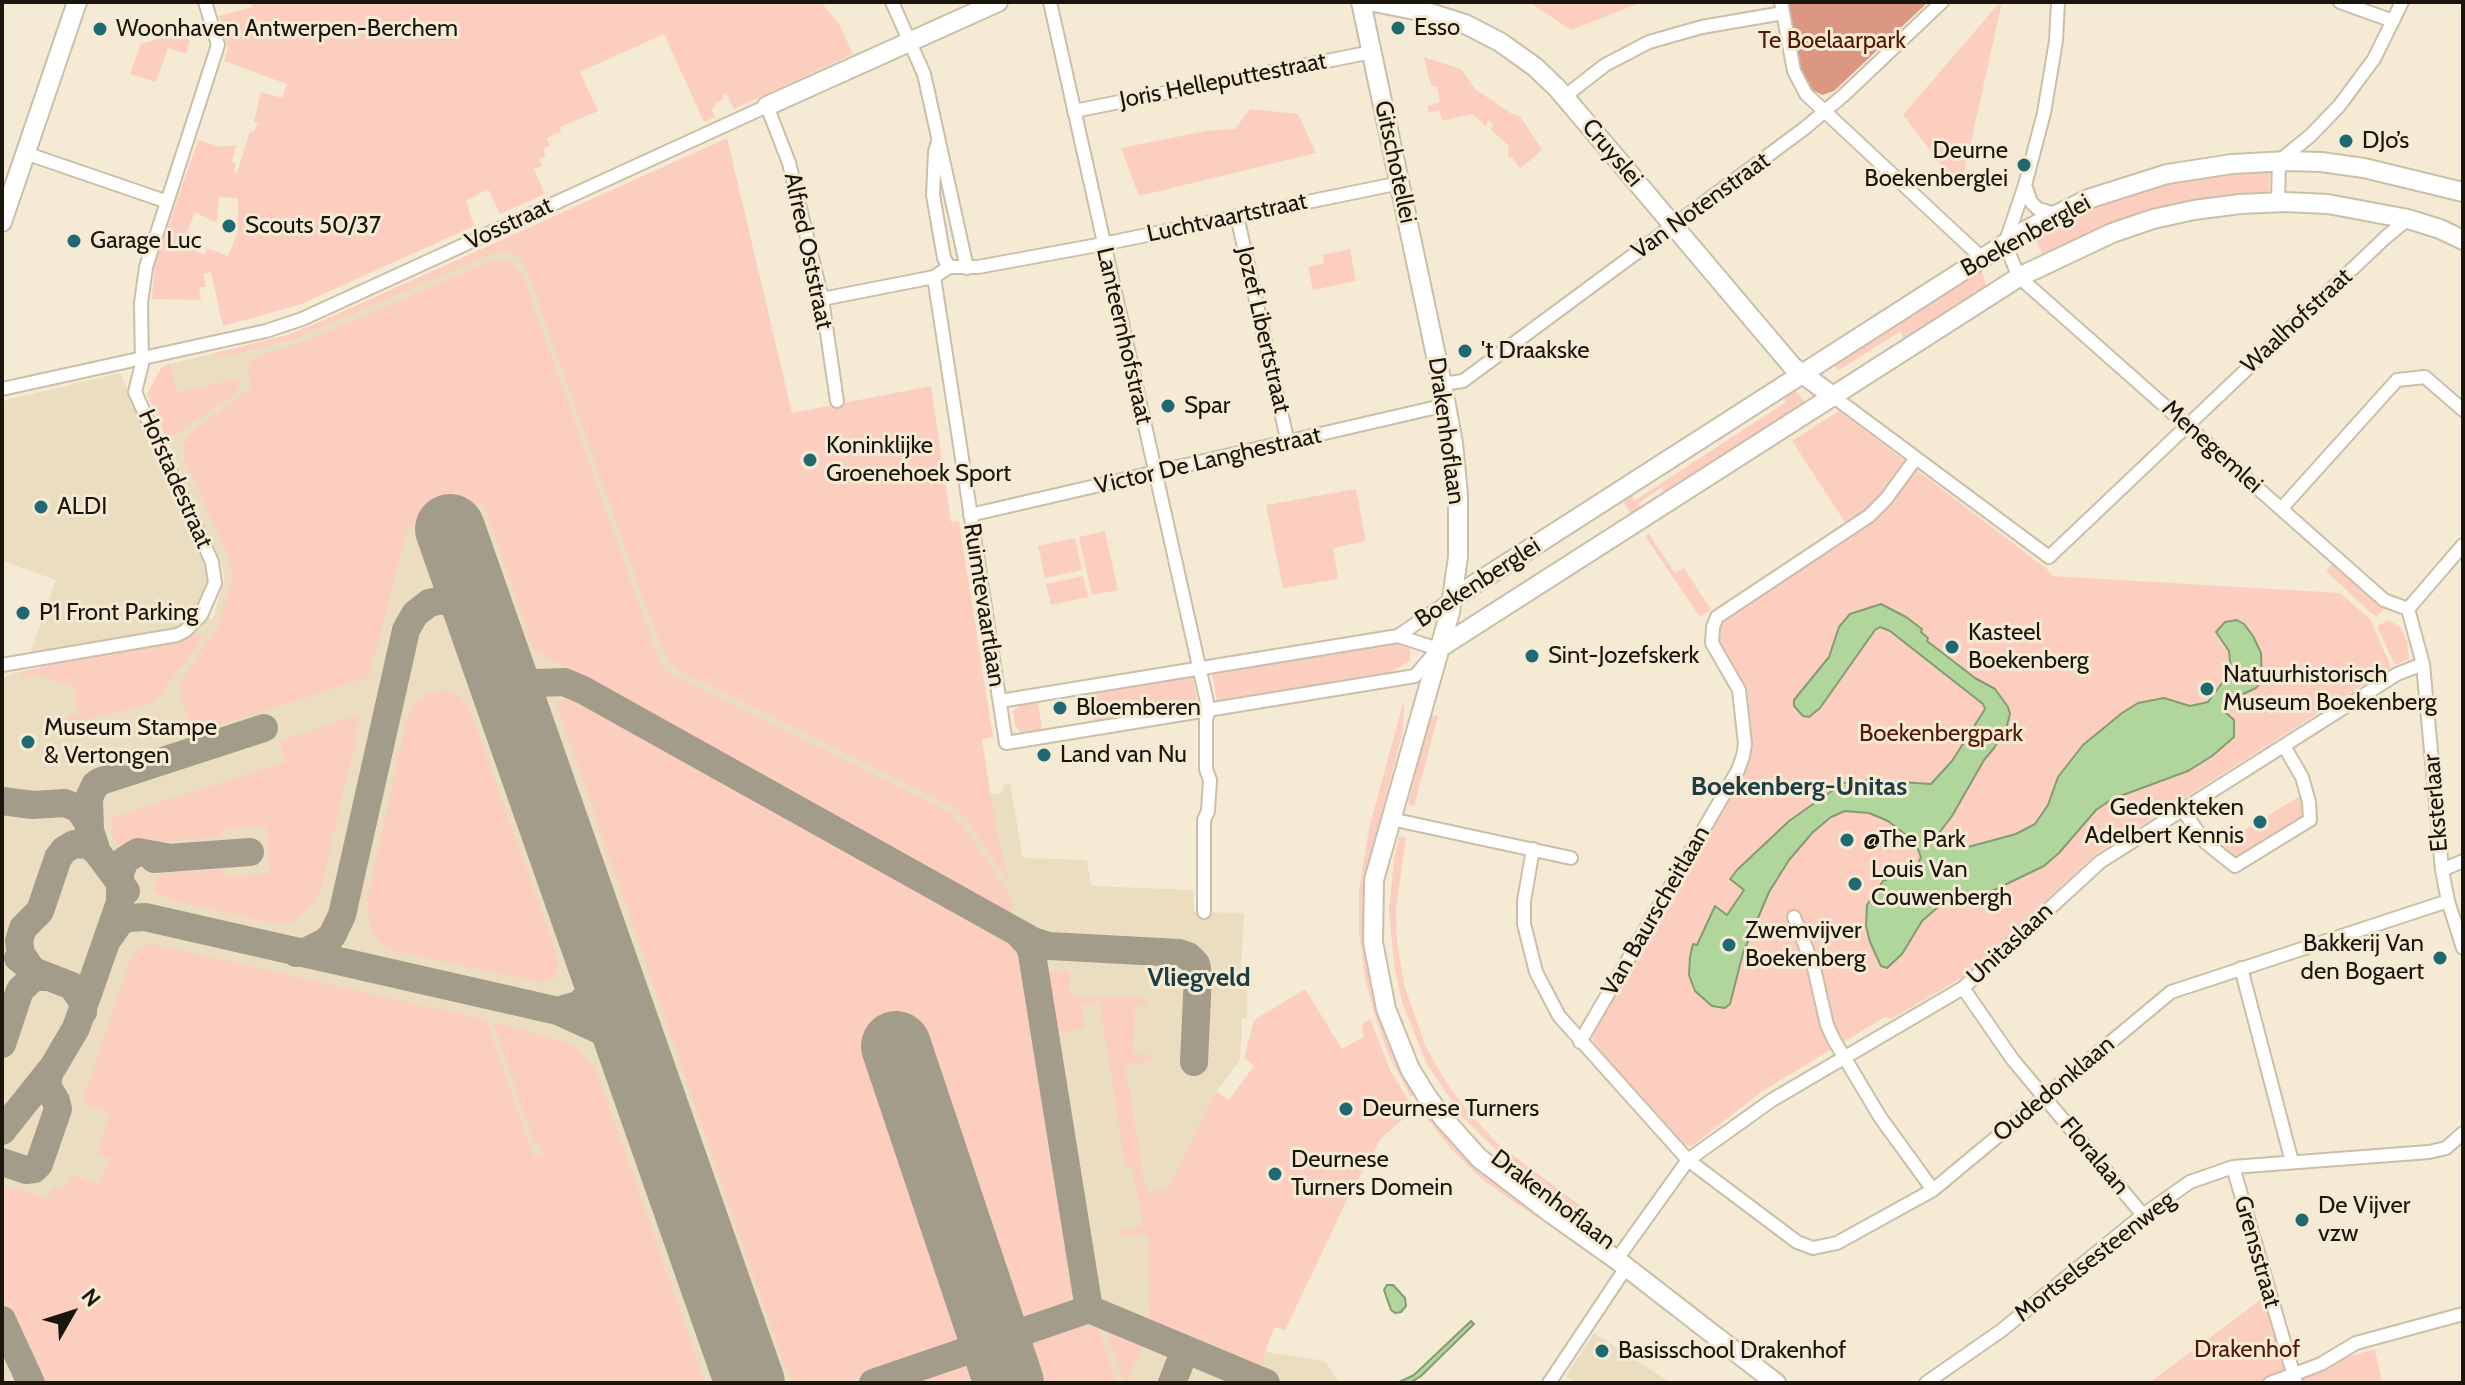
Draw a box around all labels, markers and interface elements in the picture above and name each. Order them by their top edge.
place label: Esso [1414,14,1460,42]
place label: Woonhaven Antwerpen-Berchem [116,15,458,43]
marker: Esso [1389,19,1407,37]
marker: Woonhaven Antwerpen-Berchem [91,20,109,38]
park label: Te Boelaarpark [1758,27,1906,55]
street label: Joris Helleputtestraat [1117,47,1329,115]
street label: Gitschotellei [1368,98,1422,226]
street label: Cruyslei [1575,113,1649,193]
place label: DJo’s [2362,127,2409,155]
marker: DJo’s [2337,132,2355,150]
place label: Deurne Boekenberglei [1864,137,2008,193]
street label: Van Notenstraat [1626,146,1776,266]
marker: Deurne Boekenberglei [2015,156,2033,174]
street label: Alfred Oststraat [777,170,839,332]
street label: Luchtvaartstraat [1144,187,1310,249]
street label: Boekenberglei [1956,189,2096,283]
street label: Vosstraat [461,191,557,257]
place label: Scouts 50/37 [245,212,381,240]
marker: Scouts 50/37 [220,217,238,235]
place label: Garage Luc [90,227,202,255]
marker: Garage Luc [65,232,83,250]
street label: Jozef Libertstraat [1230,244,1296,416]
street label: Lanteernhofstraat [1090,245,1158,427]
street label: Waalhofstraat [2236,262,2358,380]
place label: 't Draakske [1481,337,1590,365]
marker: 't Draakske [1456,342,1474,360]
street label: Drakenhoflaan [1421,356,1471,506]
place label: Spar [1184,392,1230,420]
street label: Menegemlei [2156,394,2268,500]
marker: Spar [1159,397,1177,415]
street label: Hofstadestraat [132,405,218,553]
street label: Victor De Langhestraat [1092,421,1324,501]
place label: Koninklijke Groenehoek Sport [826,432,1011,488]
marker: Koninklijke Groenehoek Sport [801,451,819,469]
place label: ALDI [57,493,107,521]
marker: ALDI [32,498,50,516]
street label: Ruimtevaartlaan [957,521,1011,689]
street label: Boekenberglei [1410,532,1546,634]
place label: P1 Front Parking [39,599,198,627]
marker: P1 Front Parking [14,604,32,622]
place label: Kasteel Boekenberg [1968,619,2089,675]
marker: Kasteel Boekenberg [1943,638,1961,656]
place label: Sint-Jozefskerk [1548,642,1699,670]
marker: Sint-Jozefskerk [1523,647,1541,665]
place label: Natuurhistorisch Museum Boekenberg [2223,661,2437,717]
marker: Natuurhistorisch Museum Boekenberg [2198,680,2216,698]
place label: Bloemberen [1076,694,1201,722]
marker: Bloemberen [1051,699,1069,717]
place label: Museum Stampe & Vertongen [44,714,217,770]
park label: Boekenbergpark [1859,720,2023,748]
marker: Museum Stampe & Vertongen [19,733,37,751]
place label: Land van Nu [1060,741,1187,769]
marker: Land van Nu [1035,746,1053,764]
street label: Eksterlaar [2417,753,2455,853]
district label: Boekenberg-Unitas [1691,771,1907,803]
place label: Gedenkteken Adelbert Kennis [2085,794,2244,850]
marker: Gedenkteken Adelbert Kennis [2251,813,2269,831]
street label: Van Baurscheitlaan [1596,821,1716,1001]
place label: @The Park [1863,826,1966,854]
marker: @The Park [1838,831,1856,849]
place label: Louis Van Couwenbergh [1871,856,2012,912]
marker: Louis Van Couwenbergh [1846,875,1864,893]
street label: Unitaslaan [1961,897,2059,991]
place label: Zwemvijver Boekenberg [1745,917,1866,973]
place label: Bakkerij Van den Bogaert [2301,930,2424,986]
marker: Zwemvijver Boekenberg [1720,936,1738,954]
marker: Bakkerij Van den Bogaert [2431,949,2449,967]
district label: Vliegveld [1147,962,1251,994]
street label: Oudedonklaan [1988,1030,2120,1148]
place label: Deurnese Turners [1362,1095,1539,1123]
marker: Deurnese Turners [1337,1100,1355,1118]
street label: Floralaan [2053,1111,2135,1201]
street label: Drakenhoflaan [1485,1144,1621,1256]
place label: Deurnese Turners Domein [1291,1146,1453,1202]
marker: Deurnese Turners Domein [1266,1165,1284,1183]
street label: Mortselsesteenweg [2009,1185,2181,1329]
place label: De Vijver vzw [2318,1192,2410,1248]
street label: Grensstraat [2227,1193,2287,1311]
marker: De Vijver vzw [2293,1211,2311,1229]
north arrow [32,1273,112,1353]
text: N [76,1283,106,1312]
park label: Drakenhof [2194,1336,2300,1364]
place label: Basisschool Drakenhof [1618,1337,1846,1365]
marker: Basisschool Drakenhof [1593,1342,1611,1360]

